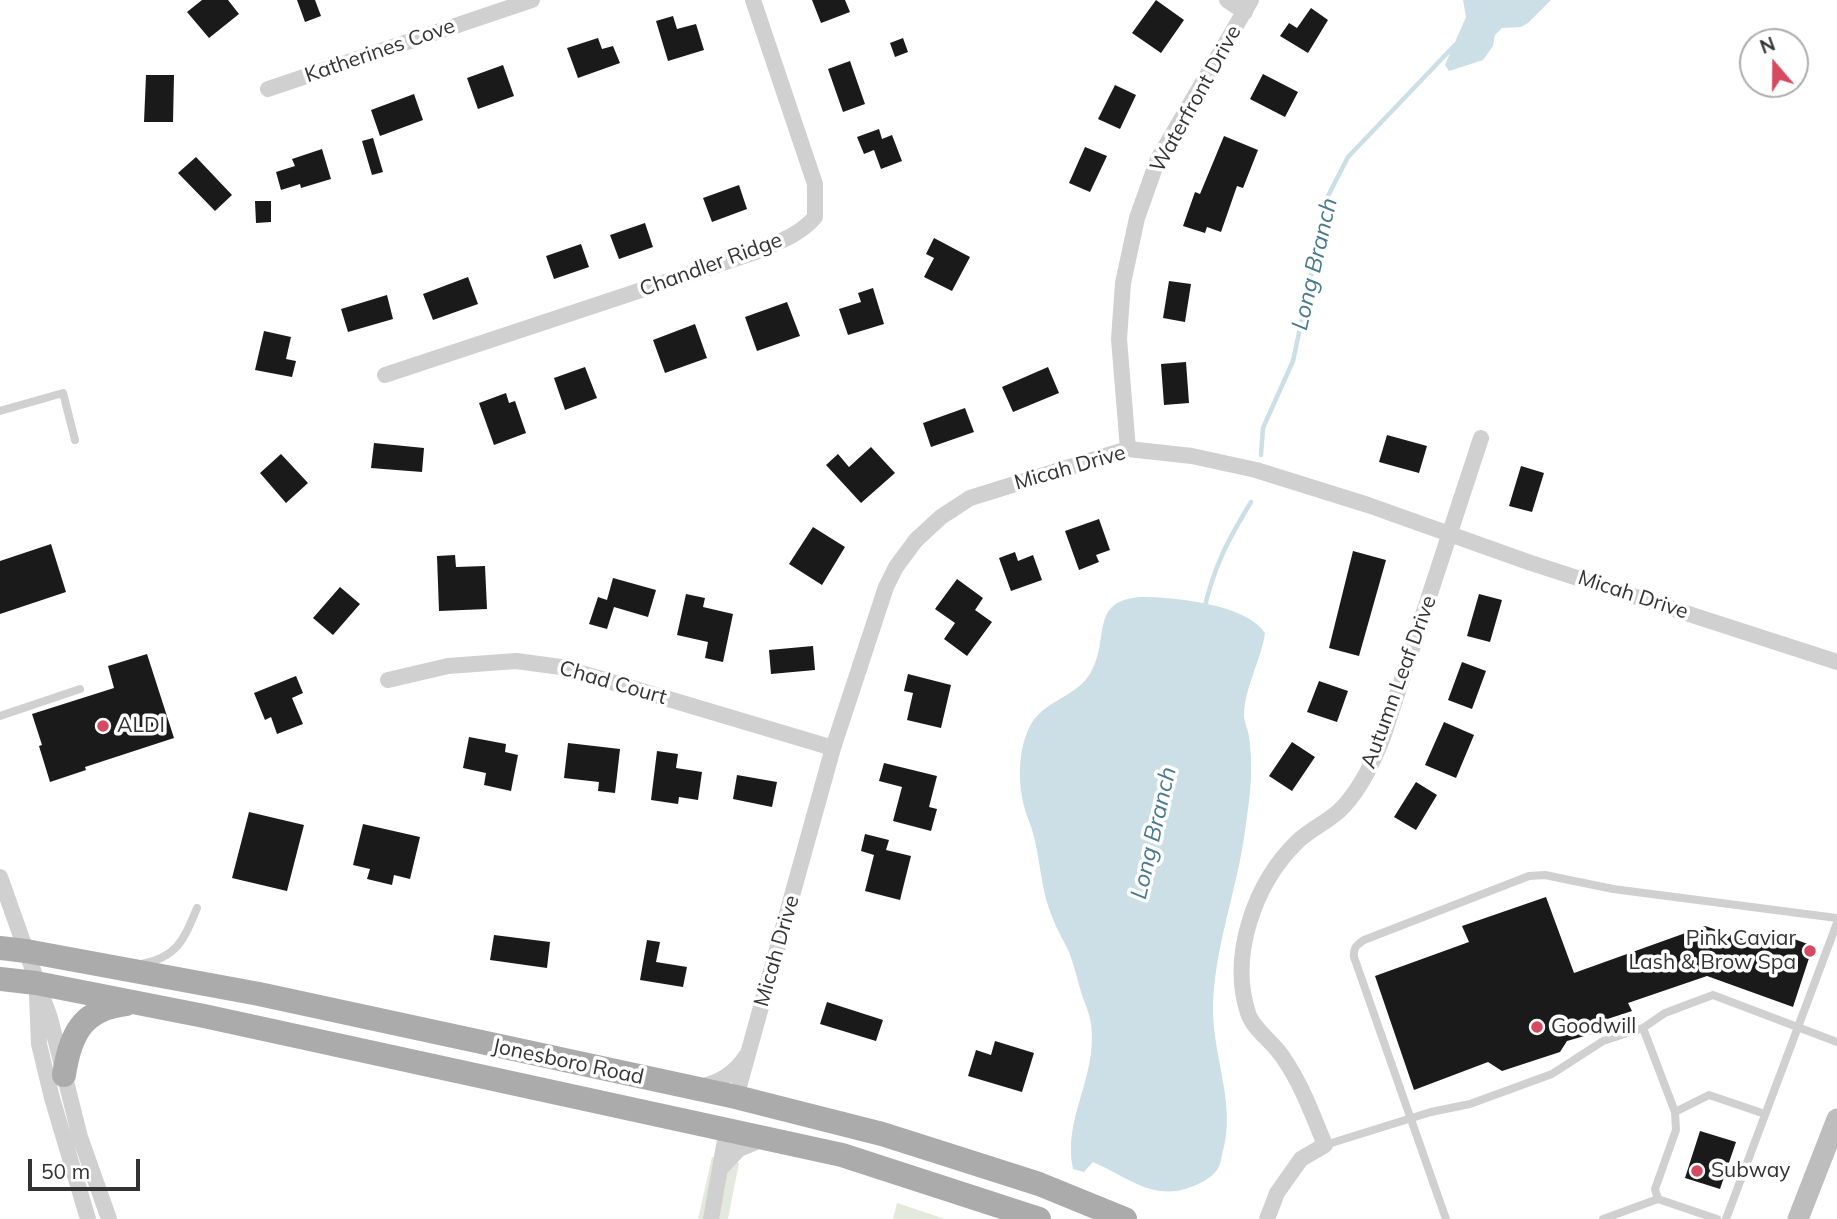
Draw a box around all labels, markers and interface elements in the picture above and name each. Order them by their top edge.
street label: Katherines Cove [302,14,458,88]
street label: Waterfront Drive [1145,21,1247,177]
north arrow [1739,28,1809,98]
text: N [1757,31,1778,59]
water label: Long Branch [1286,195,1344,333]
street label: Chandler Ridge [636,228,786,302]
street label: Micah Drive [1012,440,1128,496]
street label: Micah Drive [1575,565,1691,625]
street label: Autumn Leaf Drive [1356,592,1442,772]
street label: Chad Court [556,656,670,710]
place label: ALDI [117,713,165,739]
marker: ALDI [95,718,111,734]
water label: Long Branch [1125,764,1183,902]
street label: Micah Drive [749,893,805,1009]
place label: Pink Caviar Lash & Brow Spa [1629,926,1796,976]
marker: Pink Caviar Lash & Brow Spa [1802,943,1818,959]
place label: Goodwill [1551,1014,1636,1040]
marker: Goodwill [1529,1019,1545,1035]
street label: Jonesboro Road [490,1034,646,1090]
scale bar [32,1146,144,1190]
text: 50 m [41,1158,90,1184]
place label: Subway [1711,1158,1790,1184]
marker: Subway [1689,1163,1705,1179]

